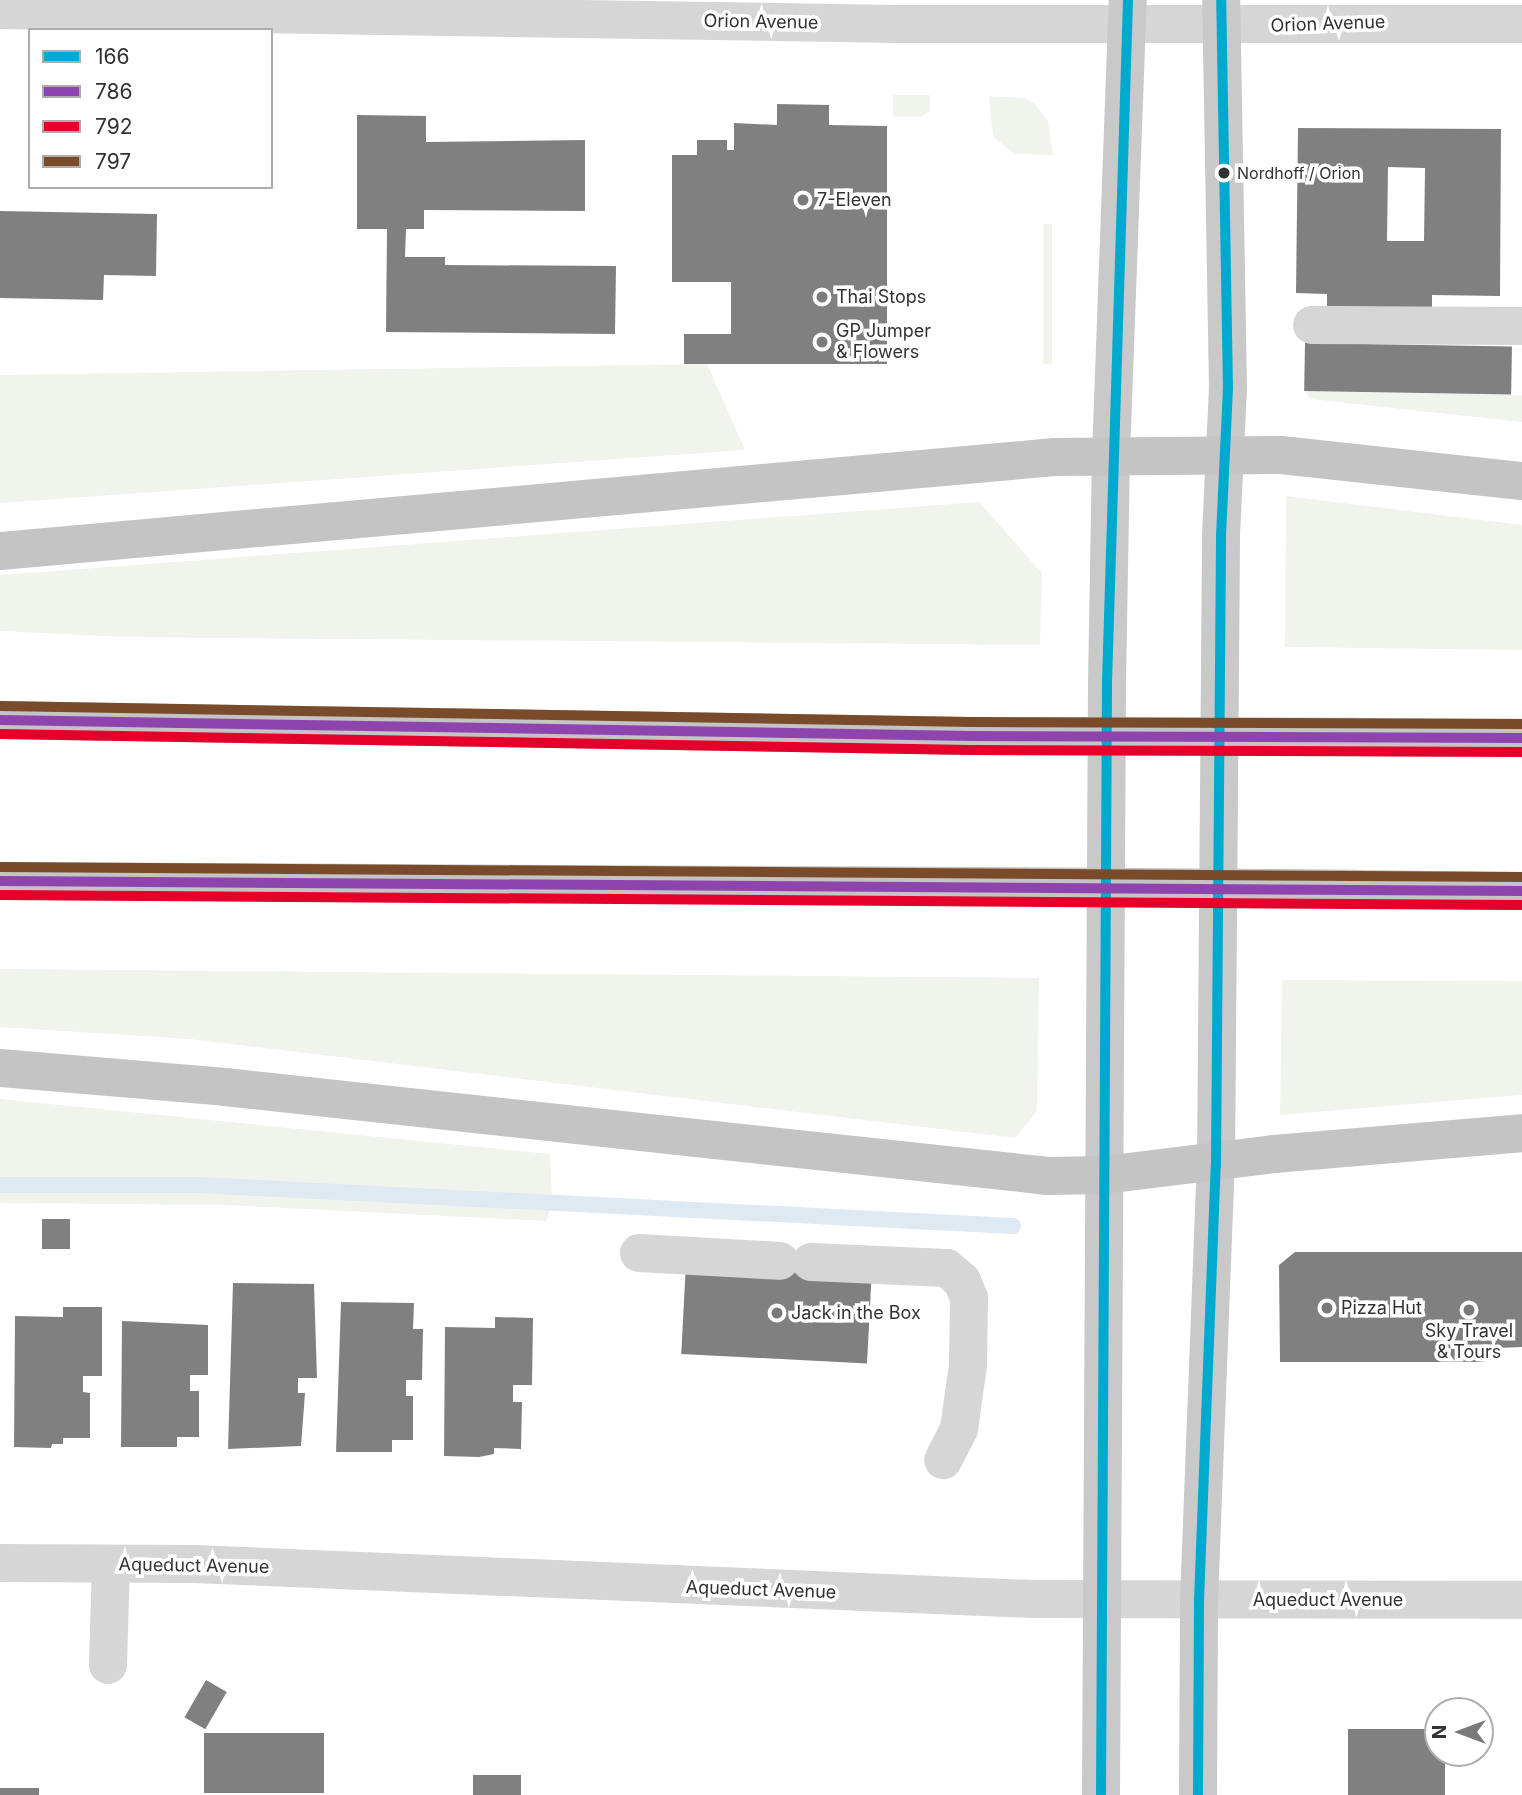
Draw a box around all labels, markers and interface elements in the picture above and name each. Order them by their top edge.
street label: Orion Avenue [703,10,819,34]
street label: Orion Avenue [1270,11,1386,37]
legend [28,28,273,189]
text: 166 [95,44,130,69]
text: 786 [95,79,133,104]
text: 792 [95,114,133,139]
text: 797 [95,149,131,174]
place label: Nordhoff / Orion [1237,163,1361,183]
marker: Nordhoff / Orion [1217,166,1231,180]
place label: 7-Eleven [817,189,892,211]
marker: 7-Eleven [795,192,811,208]
place label: Thai Stops [836,286,926,308]
marker: Thai Stops [814,289,830,305]
place label: GP Jumper & Flowers [836,321,931,364]
marker: GP Jumper & Flowers [814,334,830,350]
place label: Pizza Hut [1341,1297,1422,1319]
marker: Pizza Hut [1319,1300,1335,1316]
place label: Jack in the Box [791,1302,921,1324]
marker: Sky Travel & Tours [1461,1302,1477,1318]
marker: Jack in the Box [769,1305,785,1321]
place label: Sky Travel & Tours [1425,1321,1513,1364]
street label: Aqueduct Avenue [118,1554,270,1578]
street label: Aqueduct Avenue [685,1577,837,1603]
street label: Aqueduct Avenue [1253,1589,1403,1611]
north arrow [1424,1697,1494,1767]
text: N [1428,1725,1451,1739]

